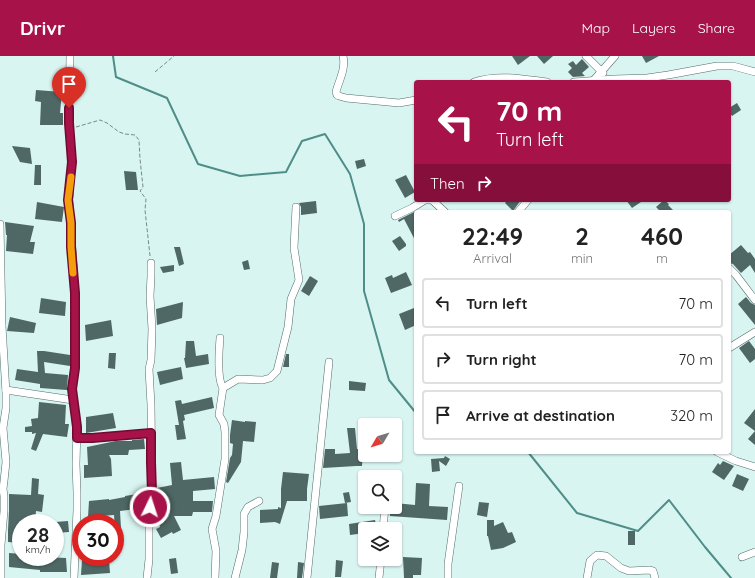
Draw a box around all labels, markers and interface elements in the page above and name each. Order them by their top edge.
text: Drivr [20,16,65,40]
text: Map [581,19,610,37]
text: Layers [632,19,676,37]
text: Share [698,19,735,37]
pin [52,67,86,108]
icon: arrive [58,73,80,95]
text: 70 m [496,93,562,128]
icon: left [430,96,482,148]
text: Turn left [496,128,564,151]
icon: right [473,172,495,194]
text: Then [430,174,465,193]
text: 22:49 [462,221,523,251]
text: 2 [575,221,589,251]
text: 460 [641,221,683,251]
text: Arrival [473,250,512,266]
text: min [571,250,593,266]
text: m [656,250,668,266]
icon: left [432,292,454,314]
text: Turn left [466,294,528,313]
text: 70 m [679,294,713,313]
icon: right [432,348,454,370]
text: Turn right [466,350,537,369]
text: 70 m [679,350,713,369]
icon: arrive [432,404,454,426]
text: Arrive at destination [466,406,615,425]
text: 320 m [670,406,713,425]
north arrow [358,418,402,462]
map controls [358,418,402,566]
button: search [358,470,402,514]
position arrow [129,486,171,528]
speed limit sign: 30 [72,514,124,566]
text: 28 [27,522,49,547]
button: layers [358,522,402,566]
text: km/h [25,543,51,556]

